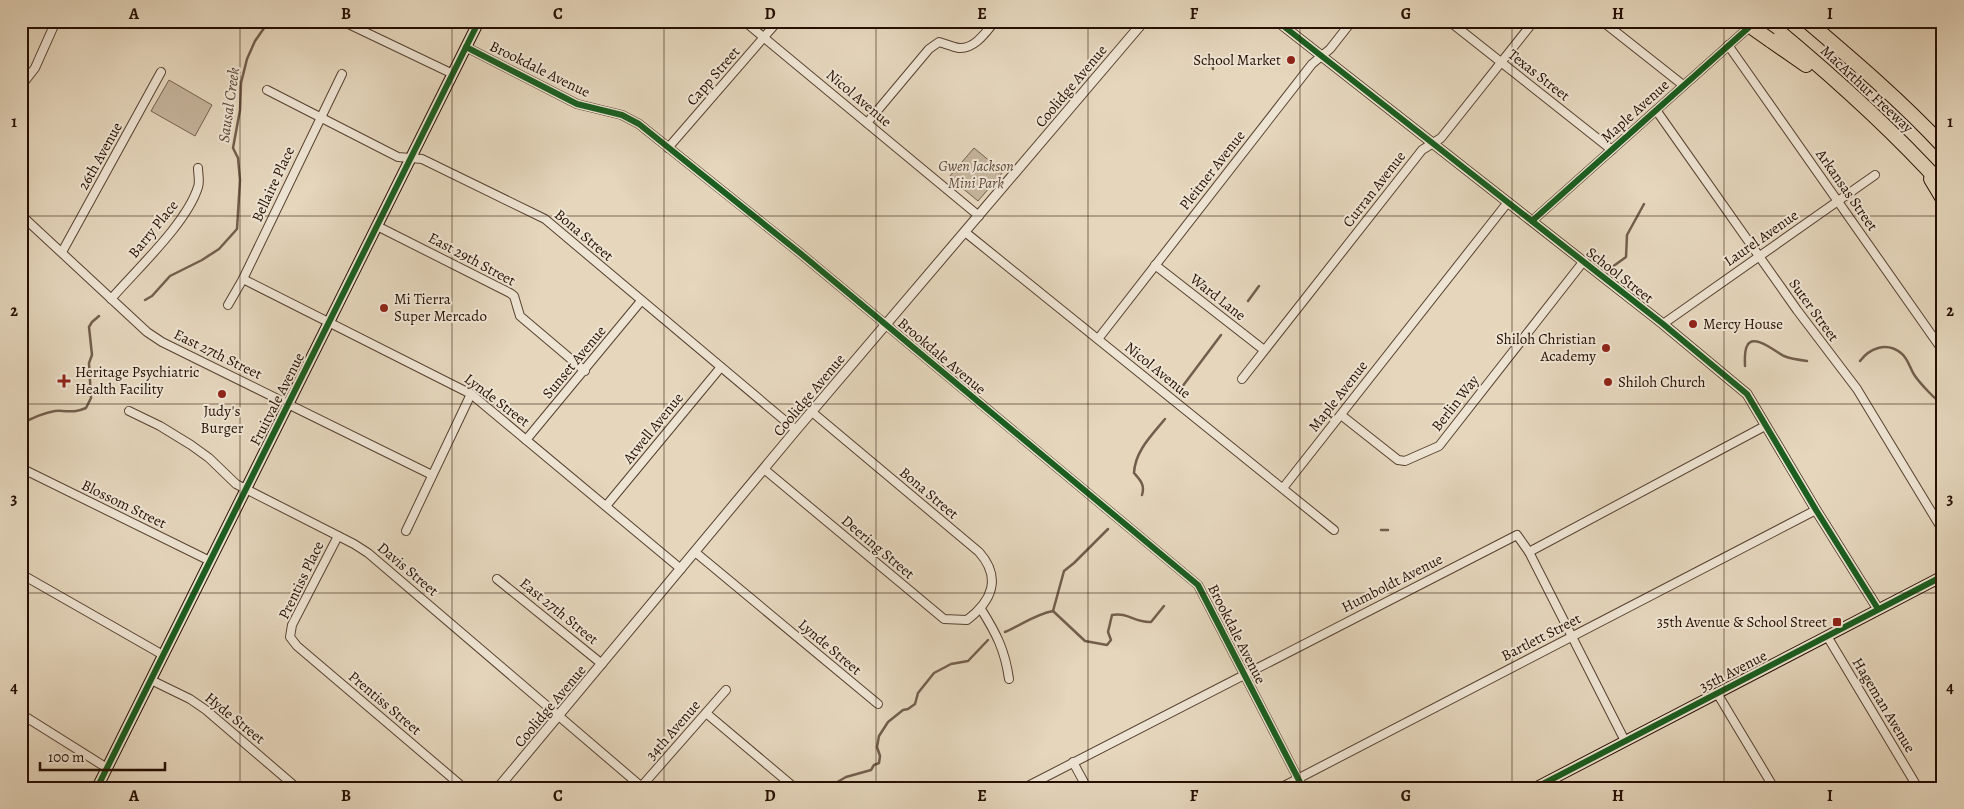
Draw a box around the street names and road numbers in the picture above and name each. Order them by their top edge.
street label: Brookdale Avenue [486,36,594,102]
street label: Coolidge Avenue [1031,40,1112,131]
street label: MacArthur Freeway [1816,41,1918,137]
street label: Capp Street [682,42,744,110]
street label: Texas Street [1504,45,1574,106]
street label: Nicol Avenue [822,65,896,131]
street label: Maple Avenue [1597,75,1674,147]
street label: 26th Avenue [73,118,127,193]
street label: Pleitner Avenue [1175,126,1250,214]
street label: Bellaire Place [247,143,299,225]
street label: Arkansas Street [1811,144,1883,235]
street label: Curran Avenue [1338,146,1410,231]
street label: Barry Place [123,196,183,262]
street label: Bona Street [550,204,618,266]
street label: Laurel Avenue [1720,205,1802,271]
street label: East 29th Street [425,228,519,290]
street label: School Street [1582,242,1658,308]
street label: Ward Lane [1185,268,1250,325]
street label: Suter Street [1784,274,1844,346]
street label: Brookdale Avenue [894,313,991,399]
street label: Sunset Avenue [538,321,611,403]
street label: East 27th Street [171,324,265,384]
street label: Nicol Avenue [1121,337,1196,403]
street label: Fruitvale Avenue [245,349,309,449]
street label: Coolidge Avenue [769,349,850,440]
street label: Maple Avenue [1304,356,1372,436]
street label: Lynde Street [460,369,534,431]
street label: Berlin Way [1427,370,1484,435]
street label: Atwell Avenue [618,388,688,468]
street label: Bona Street [895,462,963,524]
street label: Blossom Street [78,475,170,533]
street label: Deering Street [837,511,919,583]
street label: Prentiss Place [273,537,329,622]
street label: Davis Street [373,538,443,600]
street label: Humboldt Avenue [1338,549,1446,617]
street label: East 27th Street [516,573,603,649]
street label: Brookdale Avenue [1203,581,1271,688]
street label: Bartlett Street [1498,608,1584,666]
street label: Lynde Street [794,615,866,679]
street label: 35th Avenue [1696,645,1770,697]
street label: Hageman Avenue [1848,654,1920,756]
street label: Coolidge Avenue [510,660,591,751]
street label: Prentiss Street [344,666,426,740]
street label: Hyde Street [201,688,269,748]
street label: 34th Avenue [641,695,705,764]

